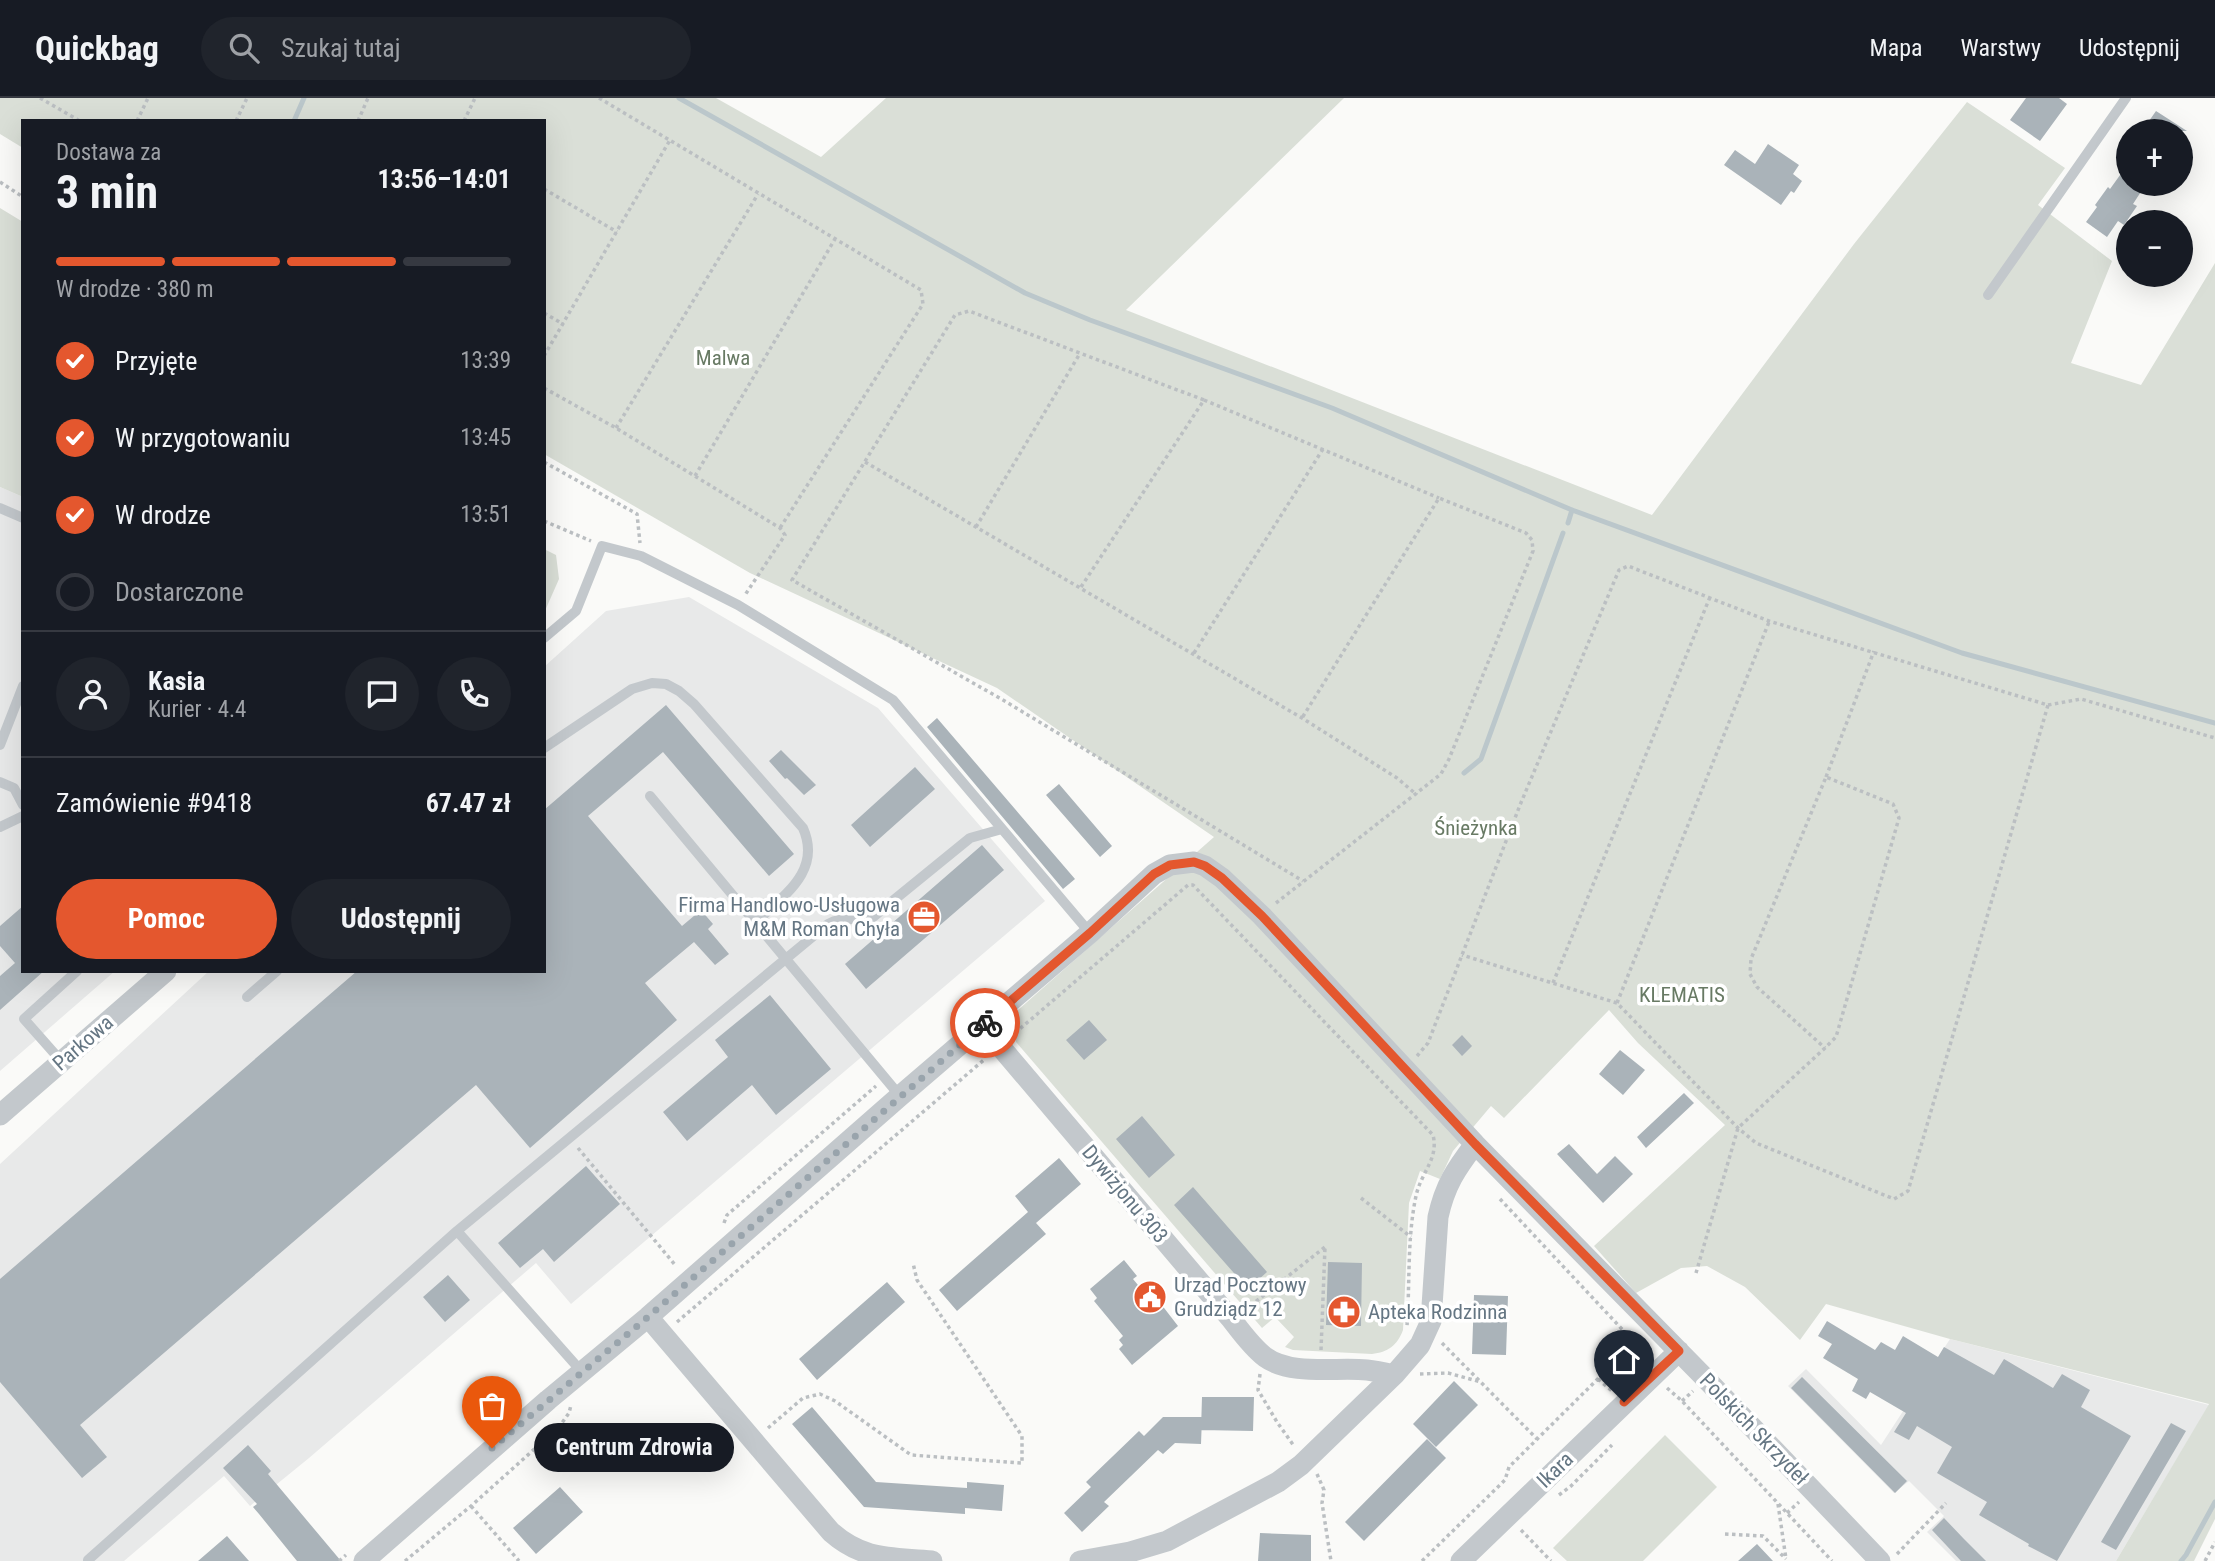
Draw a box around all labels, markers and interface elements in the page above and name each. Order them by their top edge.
search box [201,17,691,80]
text: Quickbag [35,29,159,68]
icon: search [225,29,263,67]
text: Szukaj tutaj [281,33,401,63]
text: Mapa [1870,34,1923,62]
text: Warstwy [1961,34,2041,62]
text: Udostępnij [2079,34,2180,62]
map controls [2116,119,2193,287]
button: + [2116,119,2193,196]
text: Dostawa za [56,139,161,166]
text: 13:56–14:01 [377,164,511,194]
text: 3 min [56,165,158,219]
button: − [2116,210,2193,287]
text: W drodze · 380 m [56,276,213,303]
icon: check [56,342,94,380]
text: Przyjęte [115,346,197,376]
park label: Malwa [696,346,750,370]
text: 13:39 [460,347,511,374]
icon: check [56,419,94,457]
text: W przygotowaniu [115,423,290,453]
text: 13:45 [460,424,511,451]
icon: check [56,496,94,534]
text: W drodze [115,500,211,530]
text: 13:51 [460,501,511,528]
text: Dostarczone [115,577,244,607]
button: person [56,657,130,731]
button: chat [345,657,419,731]
button: phone [437,657,511,731]
text: Kasia [148,666,205,696]
text: Kurier · 4.4 [148,696,246,723]
text: Zamówienie #9418 [56,788,252,818]
text: 67.47 zł [426,788,511,818]
park label: Śnieżynka [1434,816,1518,840]
button: Pomoc [56,879,277,959]
button: Udostępnij [291,879,511,959]
place label: Firma Handlowo-Usługowa M&M Roman Chyła [678,893,900,941]
office icon: Firma Handlowo-Usługowa M&M Roman Chyła [905,898,943,936]
park label: KLEMATIS [1639,983,1725,1007]
courier [950,988,1020,1058]
icon: bike [966,1004,1004,1042]
street label: Parkowa [48,1010,118,1076]
street label: Dywizjonu 303 [1077,1140,1173,1248]
place label: Urząd Pocztowy Grudziądz 12 [1174,1273,1307,1321]
public building icon: Urząd Pocztowy Grudziądz 12 [1131,1278,1169,1316]
pharmacy icon: Apteka Rodzinna [1325,1293,1363,1331]
place label: Apteka Rodzinna [1368,1300,1507,1324]
pin [1594,1330,1654,1402]
icon: home [1605,1341,1643,1379]
street label: Polskich Skrzydeł [1695,1368,1813,1490]
pin [462,1376,522,1448]
icon: bag [473,1387,511,1425]
callout: Centrum Zdrowia [534,1424,734,1472]
text: Centrum Zdrowia [556,1434,712,1461]
street label: Ikara [1532,1447,1578,1493]

